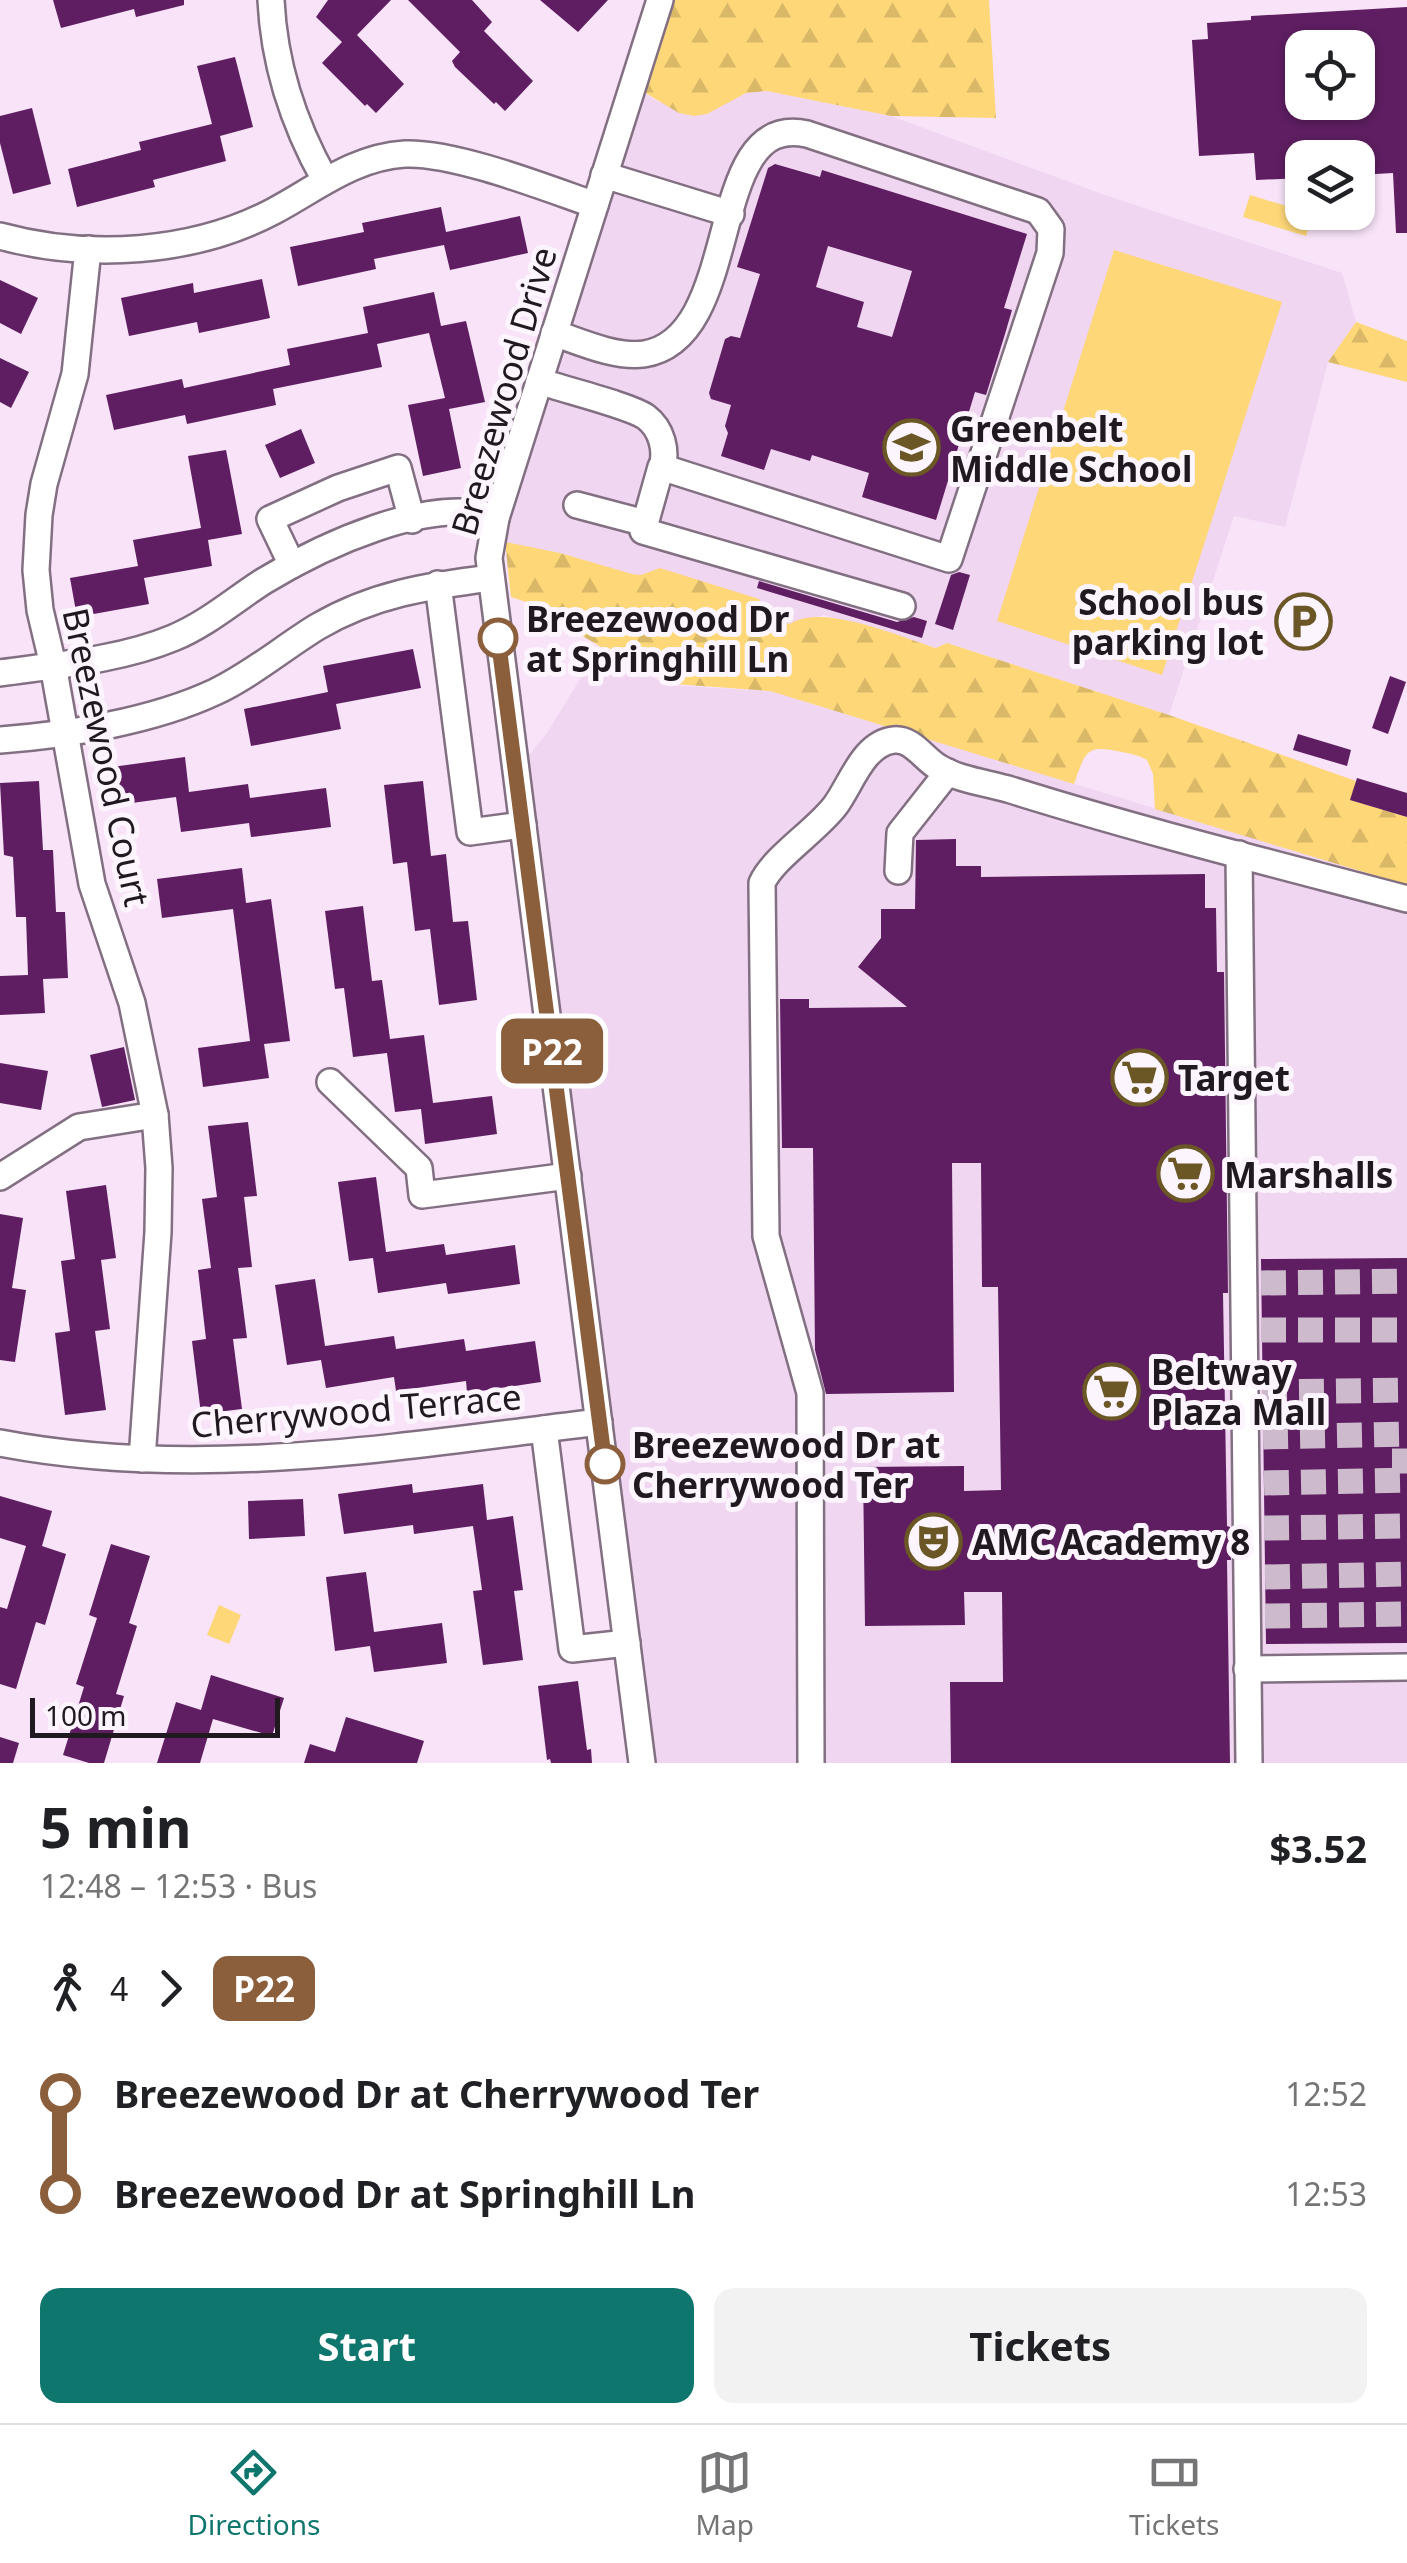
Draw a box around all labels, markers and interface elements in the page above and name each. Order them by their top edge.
map controls [1285,30,1375,230]
button: locate [1285,30,1375,120]
button: layers [1285,140,1375,230]
street label: Breezewood Drive [439,241,567,541]
place label: Greenbelt Middle School [950,405,1192,492]
school or university icon: Greenbelt Middle School [881,418,941,478]
place label: School bus parking lot [1072,578,1264,665]
parking icon: School bus parking lot [1273,591,1333,651]
place label: Breezewood Dr at Springhill Ln [526,595,790,682]
street label: Breezewood Court [52,604,162,910]
marker: Breezewood Dr at Springhill Ln [479,619,517,657]
line badge: P22 [494,1018,610,1084]
text: P22 [521,1028,583,1075]
supermarket icon: Target [1109,1047,1169,1107]
place label: Target [1178,1054,1290,1101]
supermarket icon: Marshalls [1155,1144,1215,1204]
place label: Marshalls [1224,1151,1393,1198]
place label: Beltway Plaza Mall [1151,1348,1326,1435]
supermarket icon: Beltway Plaza Mall [1082,1361,1142,1421]
street label: Cherrywood Terrace [189,1372,523,1448]
place label: Breezewood Dr at Cherrywood Ter [632,1421,941,1508]
marker: Breezewood Dr at Cherrywood Ter [586,1445,624,1483]
theatre icon: AMC Academy 8 [903,1511,963,1571]
place label: AMC Academy 8 [972,1518,1250,1565]
scale bar [30,1693,280,1738]
text: 100 m [45,1696,127,1734]
text: 5 min [40,1789,192,1864]
text: $3.52 [1269,1822,1367,1874]
text: 12:48 – 12:53 · Bus [40,1864,317,1907]
icon: walk [40,1961,95,2016]
icon: forward [143,1961,198,2016]
text: P22 [233,1965,295,2012]
text: 4 [110,1967,128,2010]
text: Breezewood Dr at Cherrywood Ter [114,2067,759,2119]
text: 12:52 [1285,2072,1367,2115]
text: Breezewood Dr at Springhill Ln [114,2167,695,2219]
text: 12:53 [1285,2172,1367,2215]
button: Start [40,2288,694,2403]
button: Tickets [714,2288,1367,2403]
tab: Directions [188,2445,320,2543]
tab: Map [696,2445,754,2543]
tab: Tickets [1129,2445,1219,2543]

